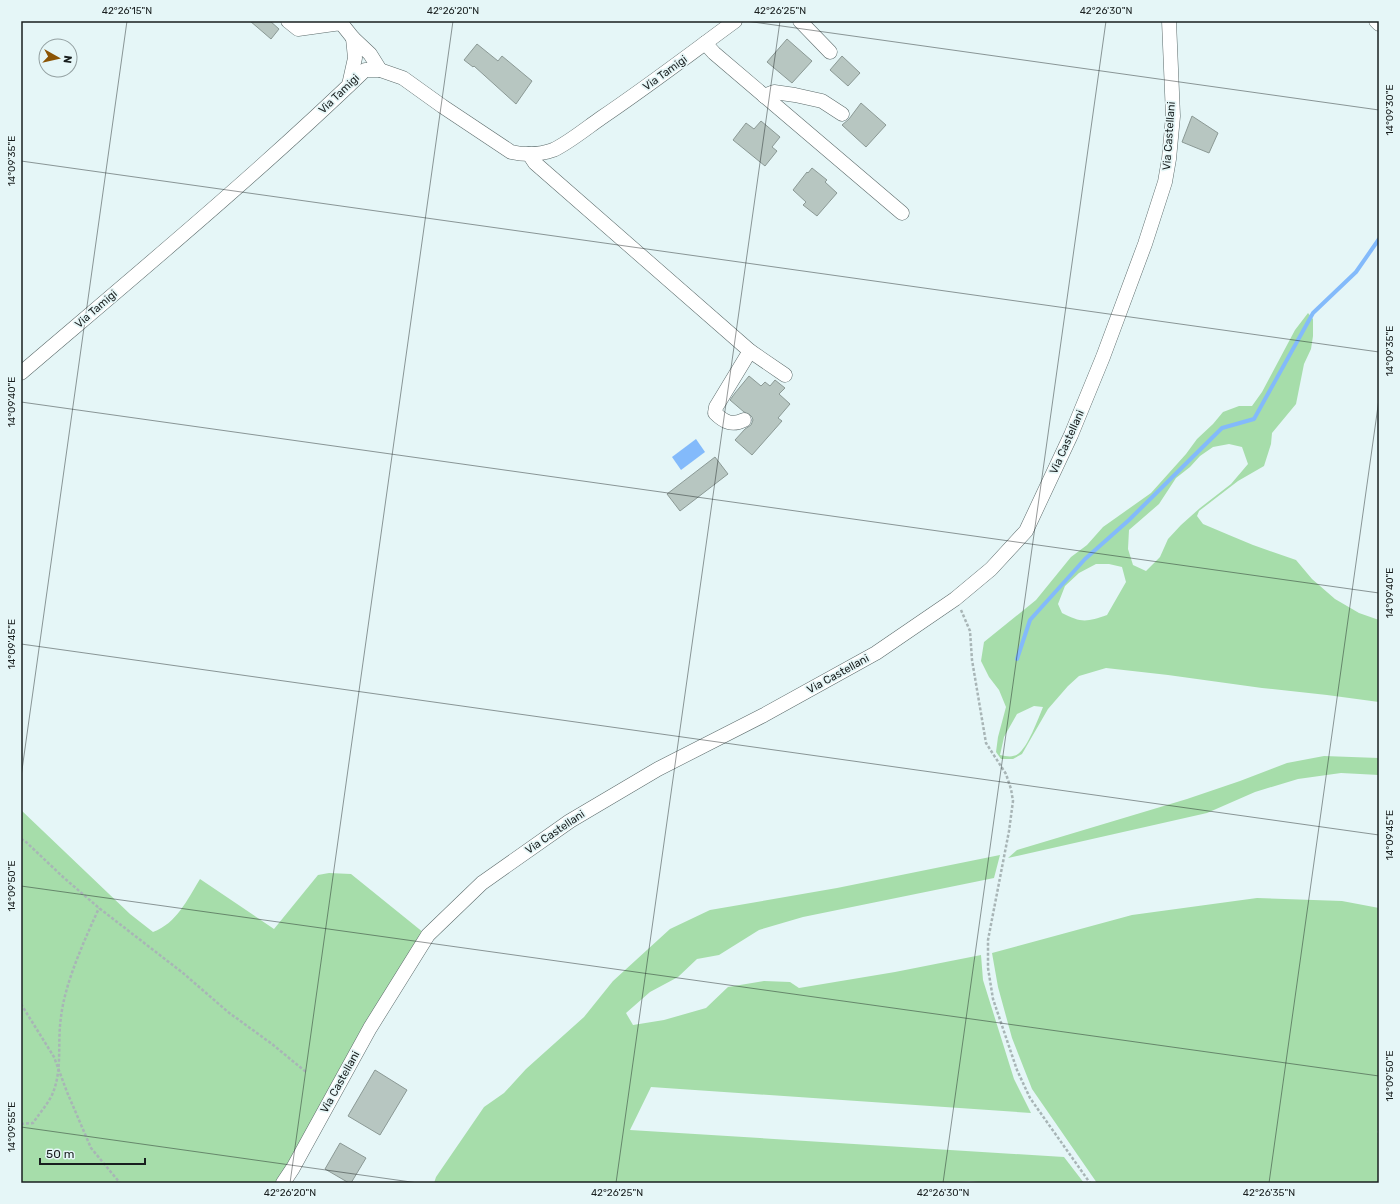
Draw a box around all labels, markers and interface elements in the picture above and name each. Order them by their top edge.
text: 42°26'15"N [102,5,152,17]
text: 42°26'20"N [427,5,479,17]
text: 42°26'25"N [754,5,806,17]
text: 42°26'30"N [1080,5,1132,17]
north arrow [38,38,78,78]
street label: Via Tamigi [640,53,690,93]
text: N [60,54,74,64]
street label: Via Tamigi [316,71,362,117]
text: 14°09'30"E [1384,85,1396,136]
street label: Via Castellani [1160,101,1178,171]
text: 14°09'35"E [6,136,18,186]
street label: Via Tamigi [72,287,120,331]
text: 14°09'35"E [1384,326,1396,376]
text: 14°09'40"E [6,377,18,427]
street label: Via Castellani [1047,408,1087,476]
text: 14°09'40"E [1384,568,1396,618]
text: 14°09'45"E [6,619,18,669]
street label: Via Castellani [805,652,871,696]
street label: Via Castellani [523,807,587,857]
text: 14°09'45"E [1384,810,1396,860]
text: 14°09'50"E [6,861,18,911]
street label: Via Castellani [318,1049,362,1115]
text: 14°09'50"E [1384,1051,1396,1101]
text: 14°09'55"E [6,1102,18,1152]
scale bar [40,1140,145,1166]
text: 50 m [46,1147,74,1161]
text: 42°26'20"N [264,1187,316,1199]
text: 42°26'25"N [591,1187,643,1199]
text: 42°26'30"N [917,1187,969,1199]
text: 42°26'35"N [1243,1187,1295,1199]

